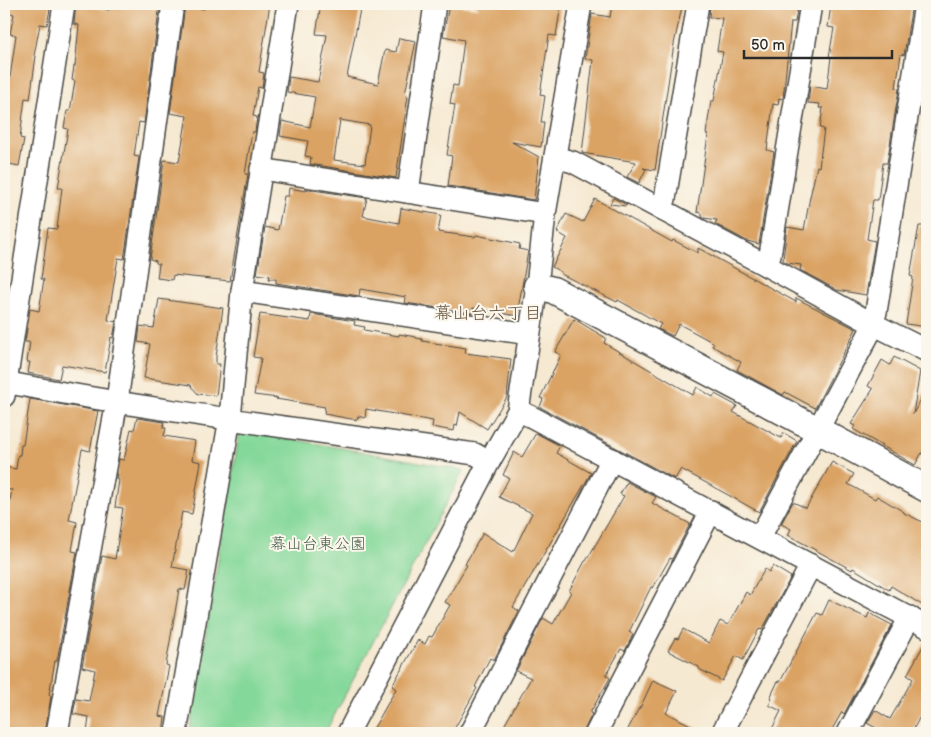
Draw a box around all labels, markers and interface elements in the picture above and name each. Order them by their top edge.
scale bar [744,28,891,60]
text: 50 m [751,36,785,55]
district label: 幕山台六丁目 [434,303,542,324]
park label: 幕山台東公園 [270,535,366,554]

